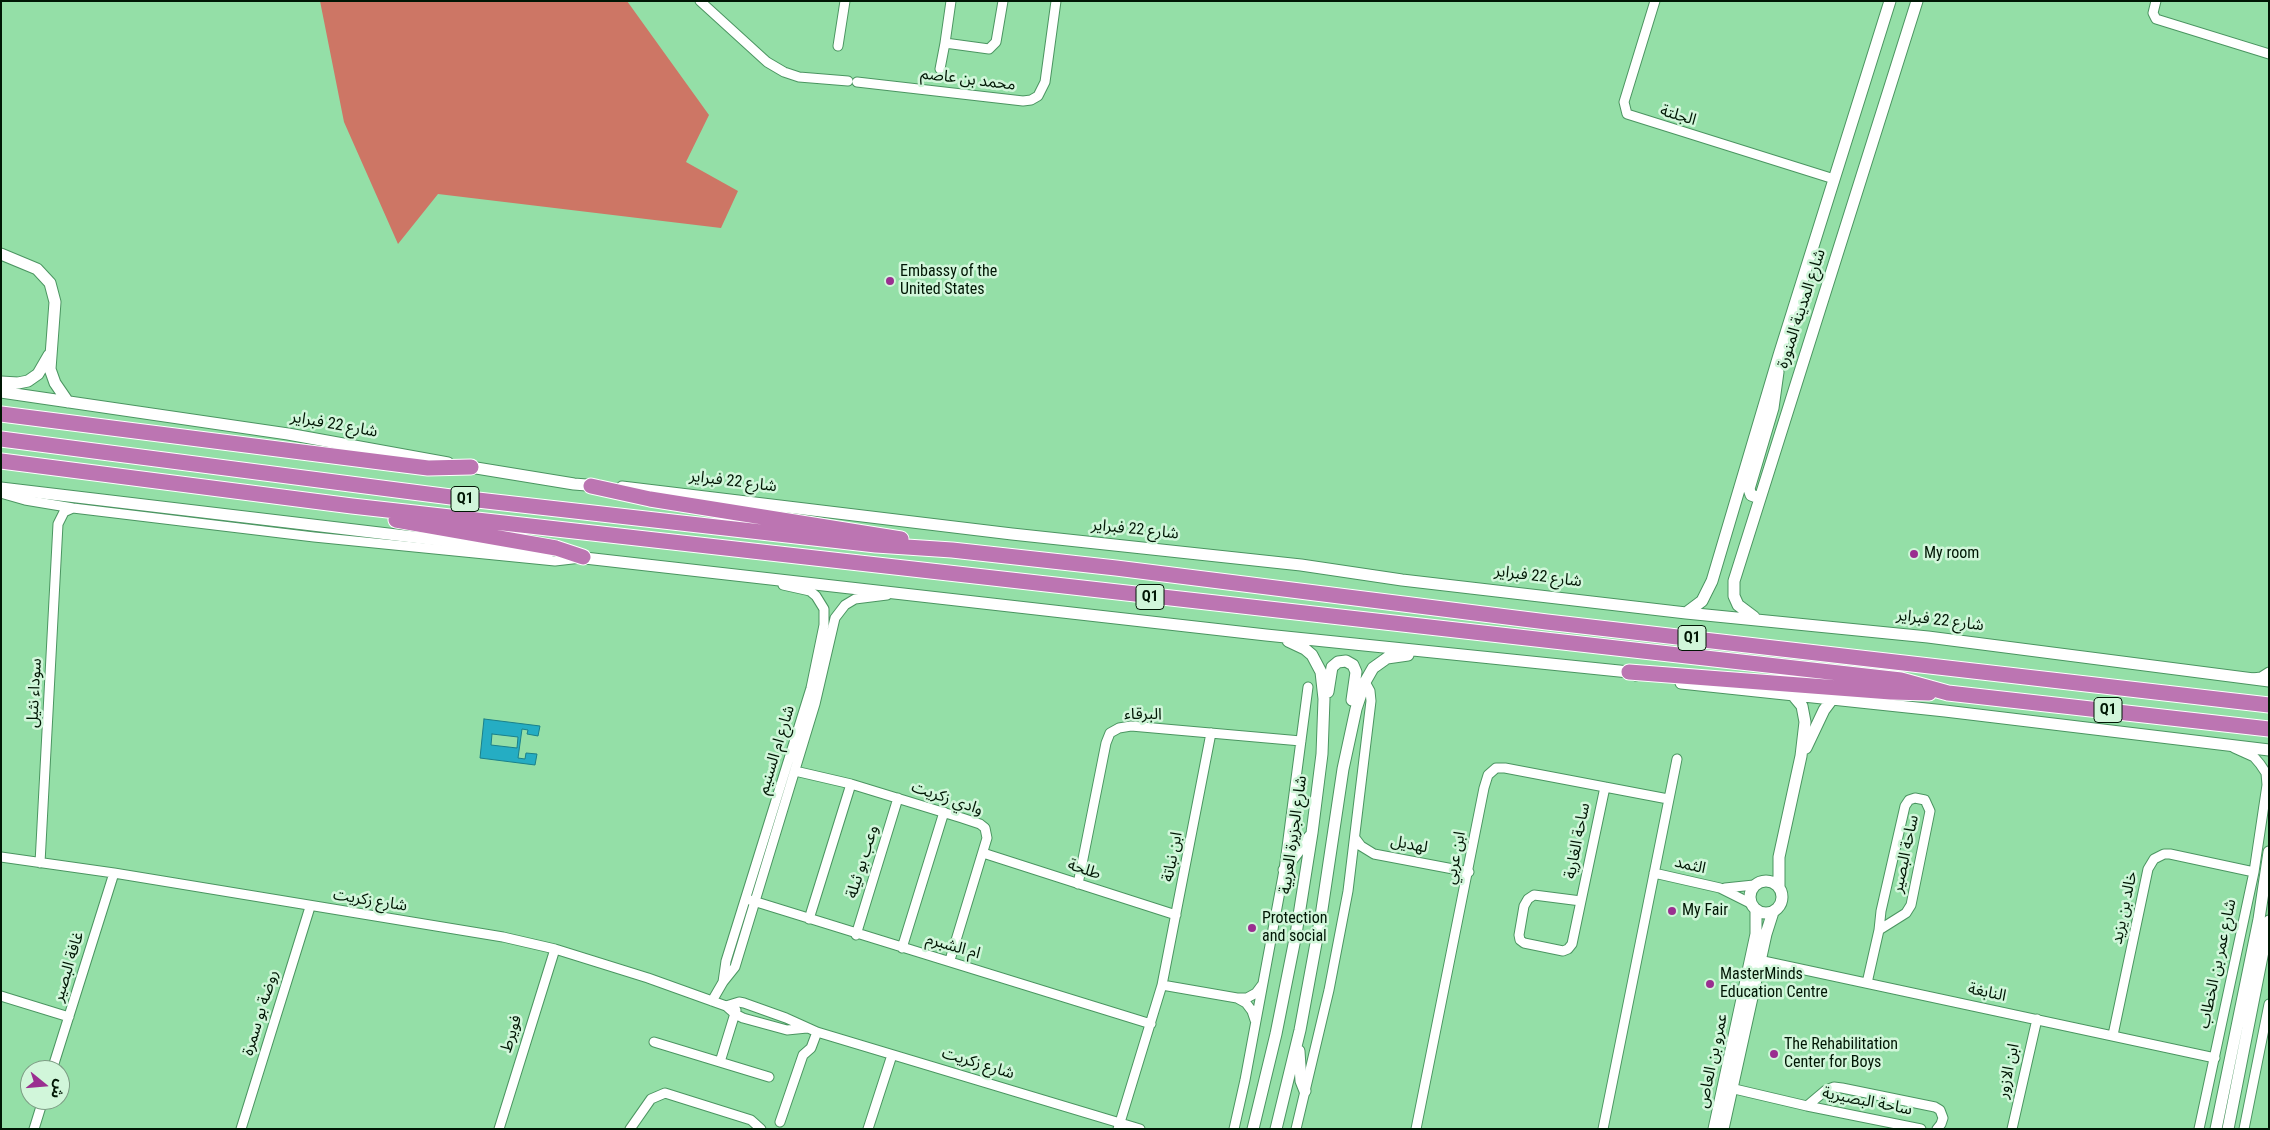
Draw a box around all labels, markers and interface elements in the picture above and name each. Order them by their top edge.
street label: محمد بن عاصم [919,65,1017,95]
street label: الجلتة [1658,101,1698,131]
street label: شارع المدينة المنورة [1774,247,1830,371]
place label: Embassy of the United States [900,262,997,300]
marker: Embassy of the United States [884,275,896,287]
street label: شارع 22 فبراير [289,408,379,442]
street label: شارع 22 فبراير [688,467,778,497]
road number: Q1 [451,486,479,512]
street label: شارع 22 فبراير [1090,516,1180,544]
place label: My room [1924,544,1979,564]
marker: My room [1908,548,1920,560]
street label: شارع 22 فبراير [1493,562,1583,592]
road number: Q1 [1136,584,1164,610]
street label: شارع 22 فبراير [1895,606,1985,636]
road number: Q1 [1678,626,1706,650]
street label: سوداء نثيل [24,658,46,728]
road number: Q1 [2094,698,2122,722]
street label: شارع ام السنيم [754,703,800,797]
street label: البرقاء [1124,705,1162,725]
street label: شارع الجزيرة العربية [1276,774,1312,896]
street label: وادي زكريت [909,778,985,820]
street label: ساحة الغارية [1561,801,1595,881]
street label: ساحة البصير [1888,813,1924,895]
street label: وعب بو ثيلة [843,823,883,901]
street label: ابن نباتة [1159,830,1187,884]
street label: ابن عربي [1441,830,1471,886]
street label: لهديل [1389,832,1429,858]
street label: الثمد [1672,853,1708,879]
street label: طلحة [1065,856,1103,884]
street label: خالد بن يزيد [2108,870,2142,946]
street label: شارع زكريت [332,886,408,916]
street label: شارع عمر بن الخطاب [2195,898,2241,1030]
place label: My Fair [1682,901,1728,921]
marker: My Fair [1666,905,1678,917]
place label: Protection and social [1262,909,1327,947]
marker: Protection and social [1246,922,1258,934]
street label: غافة البصير [49,930,89,1004]
street label: ام الشبرم [924,930,982,964]
place label: MasterMinds Education Centre [1720,965,1828,1003]
street label: روضة بو سمرة [239,968,283,1058]
marker: MasterMinds Education Centre [1704,978,1716,990]
street label: النابغة [1966,980,2008,1006]
street label: عمرو بن العاص [1694,1012,1732,1110]
street label: فويرط [497,1013,527,1055]
place label: The Rehabilitation Center for Boys [1784,1035,1898,1073]
street label: ابن الازور [1994,1042,2024,1100]
street label: شارع زكريت [939,1044,1017,1084]
marker: The Rehabilitation Center for Boys [1768,1048,1780,1060]
north arrow [20,1060,70,1110]
text: ش [48,1078,69,1101]
street label: ساحة البصيرية [1820,1084,1914,1120]

